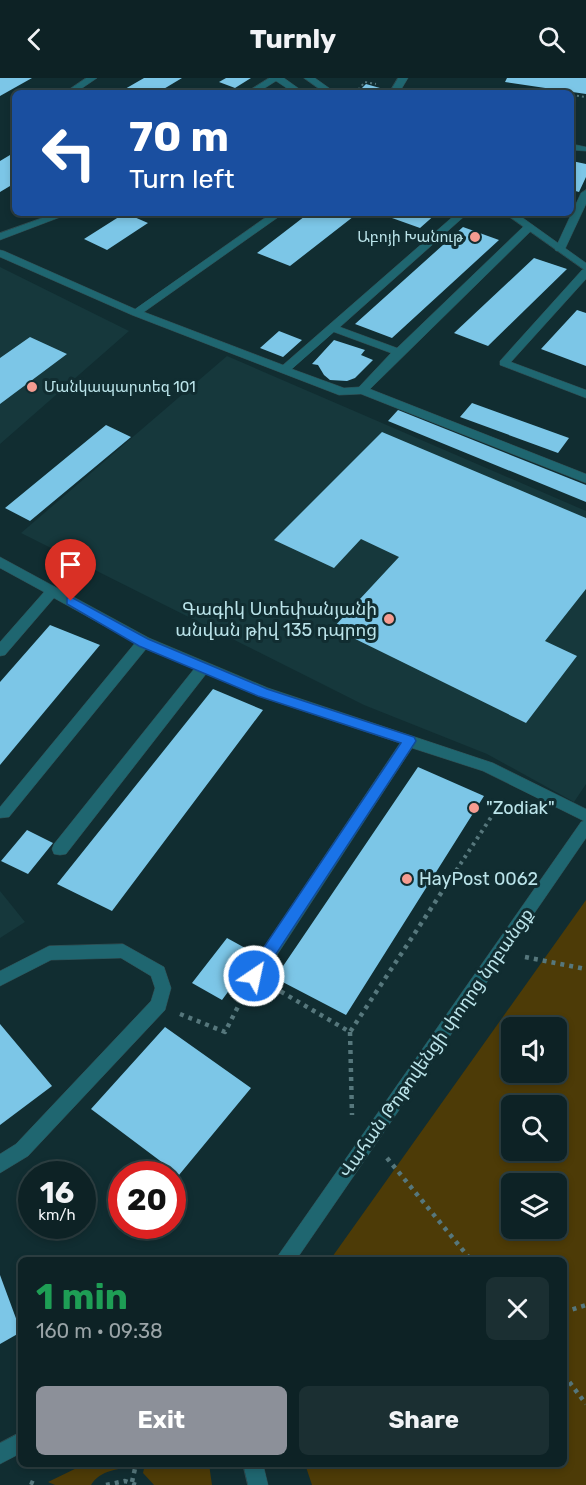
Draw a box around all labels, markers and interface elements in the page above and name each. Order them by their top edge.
icon: back [18,23,51,56]
text: Turnly [250,23,336,55]
icon: search [535,23,568,56]
text: 70 m [129,112,229,162]
icon: left [30,114,108,192]
text: Turn left [129,163,234,195]
place label: Աբոյի Խանութ [357,228,464,246]
marker: Աբոյի Խանութ [468,230,482,244]
place label: Մանկապարտեզ 101 [44,378,196,396]
marker: Մանկապարտեզ 101 [25,380,39,394]
pin [45,539,96,601]
icon: arrive [54,548,87,581]
place label: Գագիկ Ստեփանյանի անվան թիվ 135 դպրոց [175,598,377,641]
marker: Գագիկ Ստեփանյանի անվան թիվ 135 դպրոց [382,612,396,626]
place label: "Zodiak" [486,797,555,819]
marker: "Zodiak" [467,801,481,815]
place label: HayPost 0062 [419,868,538,890]
marker: HayPost 0062 [400,872,414,886]
street label: Վահան Թոթովենցի փողոց նրբանցք [334,904,538,1182]
position arrow [222,944,286,1008]
map controls [501,1017,567,1239]
button: sound [501,1017,567,1083]
button: search [501,1095,567,1161]
speed limit sign: 20 [108,1161,186,1239]
button: layers [501,1173,567,1239]
text: 16 [40,1175,74,1211]
text: km/h [38,1206,76,1224]
text: 1 min [36,1275,128,1318]
button: close [486,1277,549,1340]
text: 160 m · 09:38 [36,1319,163,1343]
button: Exit [36,1386,287,1455]
button: Share [299,1386,549,1455]

